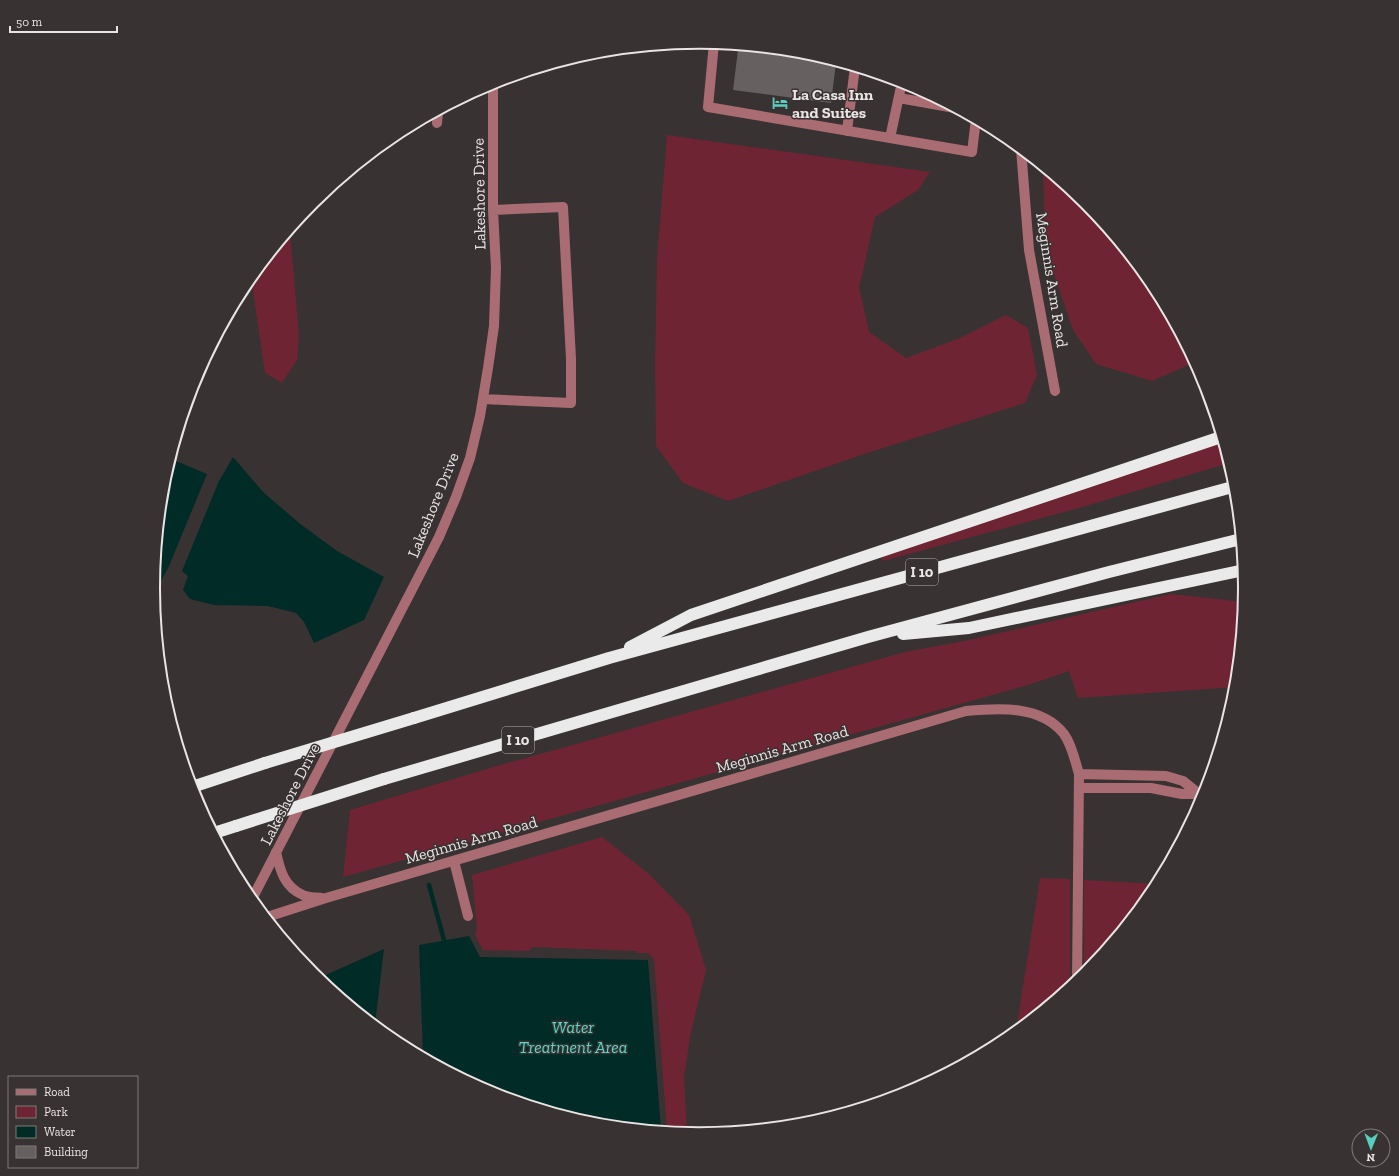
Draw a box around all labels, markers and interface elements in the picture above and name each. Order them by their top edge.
scale bar [10,8,117,34]
text: 50 m [16,15,43,29]
place label: La Casa Inn and Suites [792,85,874,122]
hotel icon: La Casa Inn and Suites [771,94,789,112]
street label: Lakeshore Drive [469,138,489,250]
street label: Meginnis Arm Road [1032,211,1072,349]
street label: Lakeshore Drive [403,450,463,560]
road number: I 10 [906,559,938,585]
street label: Meginnis Arm Road [714,721,850,777]
road number: I 10 [502,727,534,753]
street label: Lakeshore Drive [256,740,324,848]
street label: Meginnis Arm Road [403,812,539,868]
water label: Water Treatment Area [519,1017,627,1057]
legend [8,1076,138,1168]
text: Road [44,1085,70,1099]
text: Park [44,1105,69,1119]
text: Water [44,1125,76,1139]
north arrow [1351,1128,1391,1168]
text: Building [44,1145,88,1159]
text: N [1366,1151,1375,1164]

